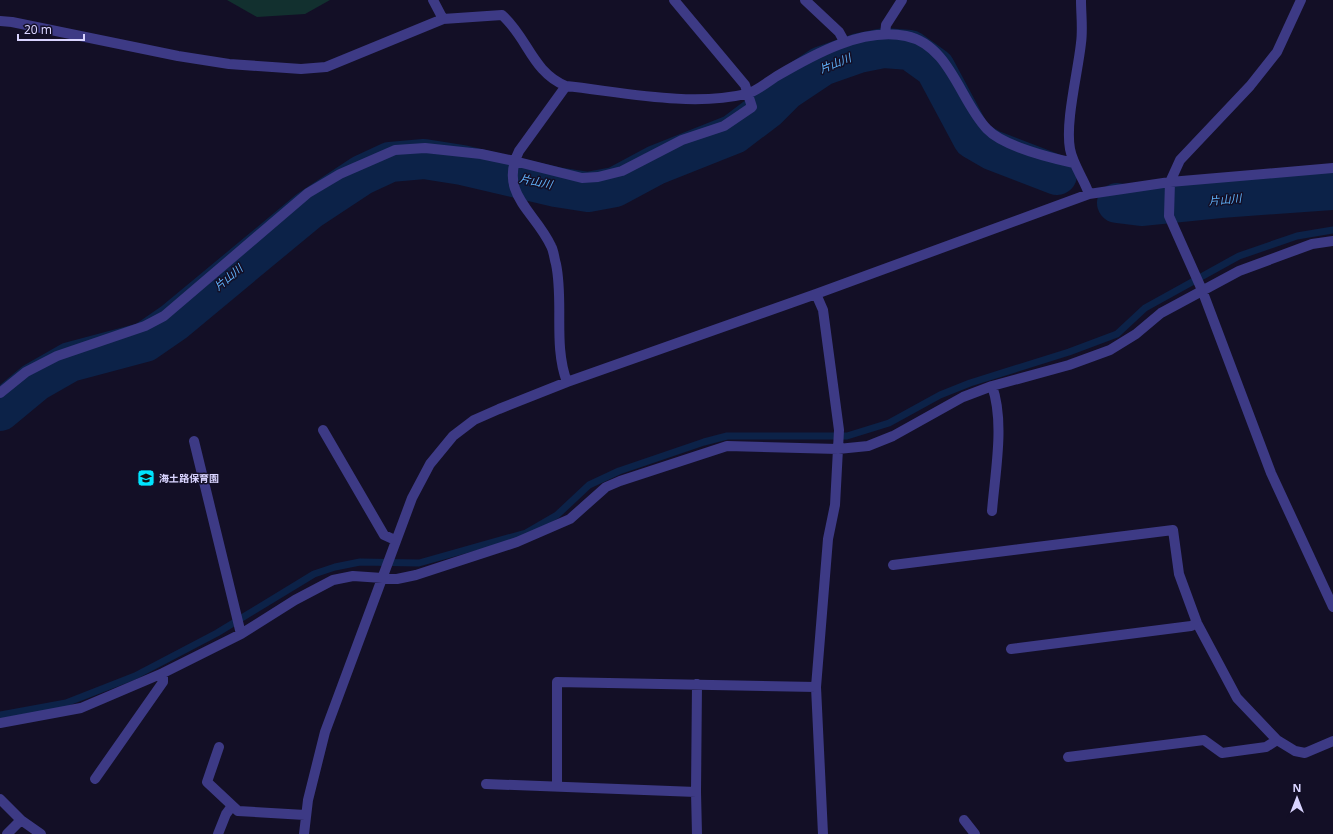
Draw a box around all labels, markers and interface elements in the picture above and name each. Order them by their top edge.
scale bar [18,16,84,42]
text: 20 m [24,21,52,38]
water label: 片山川 [817,49,854,76]
water label: 片山川 [518,170,555,192]
water label: 片山川 [1208,190,1243,208]
water label: 片山川 [211,260,246,293]
school or university icon: 海土路保育園 [136,468,156,488]
place label: 海土路保育園 [159,471,219,485]
north arrow [1277,778,1317,818]
text: N [1293,780,1301,795]

